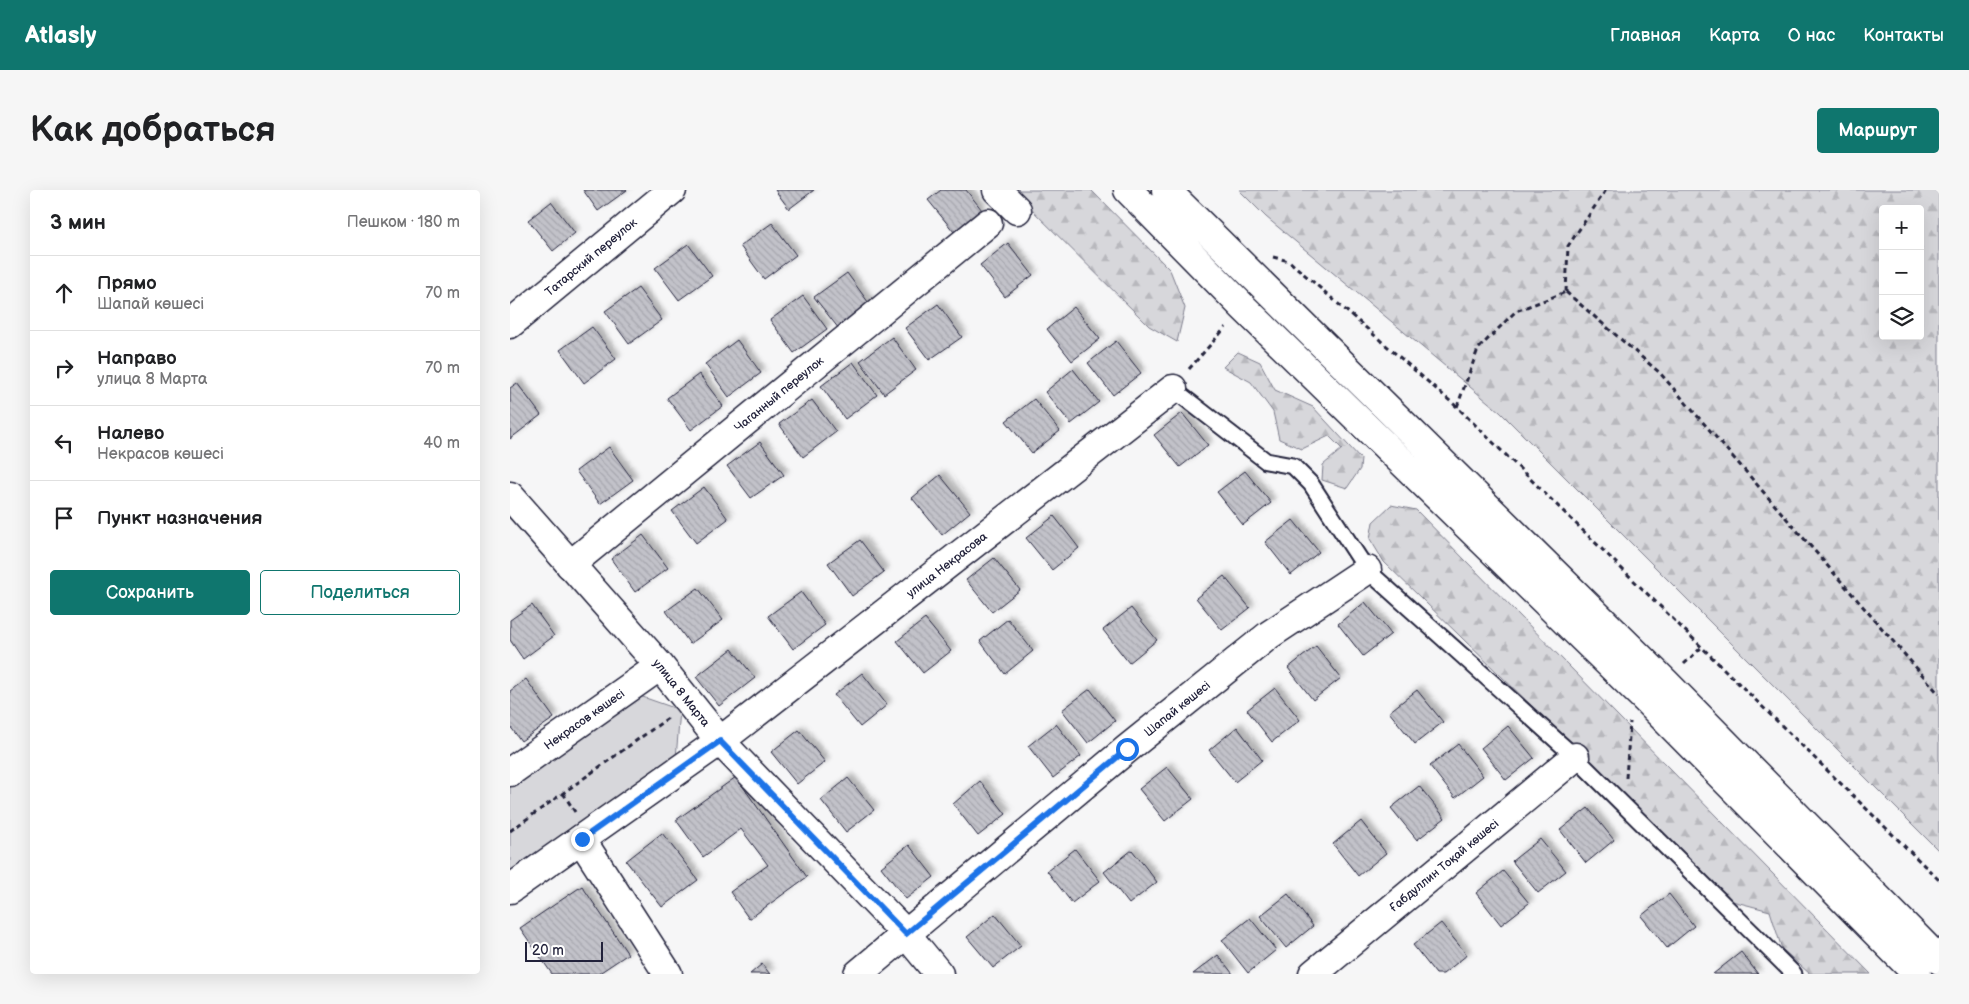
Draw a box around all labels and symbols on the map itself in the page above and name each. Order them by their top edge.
street label: Татарский переулок [542,215,641,300]
street label: Чаганный переулок [732,353,827,435]
street label: улица Некрасова [904,529,990,601]
street label: улица 8 Марта [649,656,713,730]
street label: Шапай көшесі [1141,678,1214,740]
street label: Некрасов көшесі [541,686,628,753]
route start [1116,738,1139,761]
street label: Ғабдуллин Тоқай көшесі [1387,816,1502,916]
route end [571,828,594,851]
scale bar [525,939,602,962]

